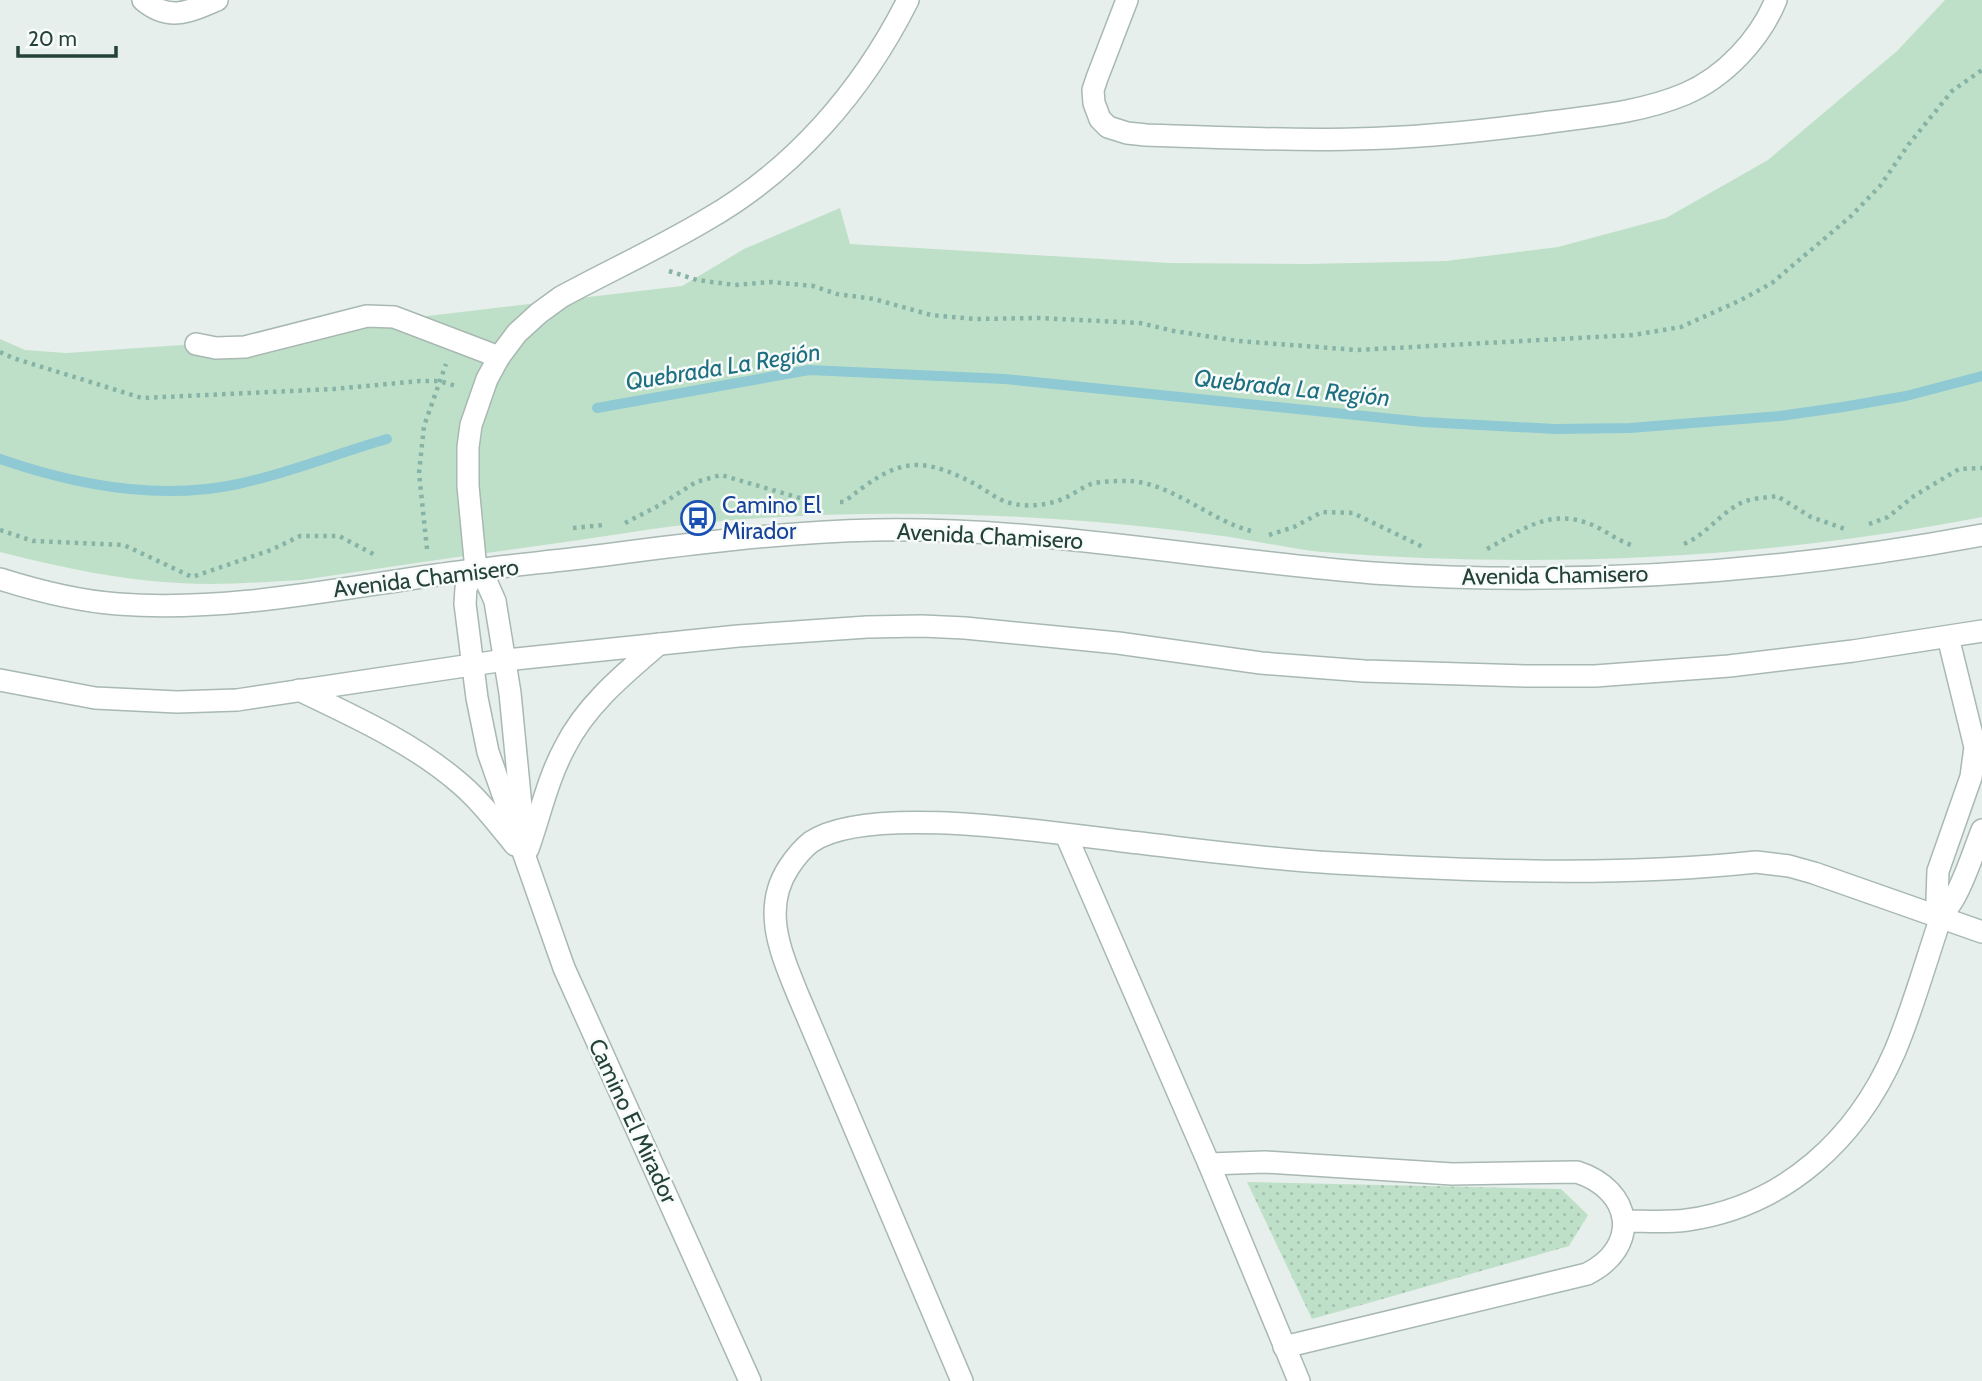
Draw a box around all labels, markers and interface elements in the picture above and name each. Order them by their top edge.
scale bar [18,14,116,58]
text: 20 m [28,26,77,51]
water label: Quebrada La Región [623,337,822,396]
water label: Quebrada La Región [1193,363,1391,412]
place label: Camino El Mirador [722,491,822,545]
bus stop icon: Camino El Mirador [679,499,717,537]
street label: Avenida Chamisero [896,517,1084,555]
street label: Avenida Chamisero [332,553,520,603]
street label: Avenida Chamisero [1461,559,1649,591]
street label: Camino El Mirador [583,1034,684,1208]

